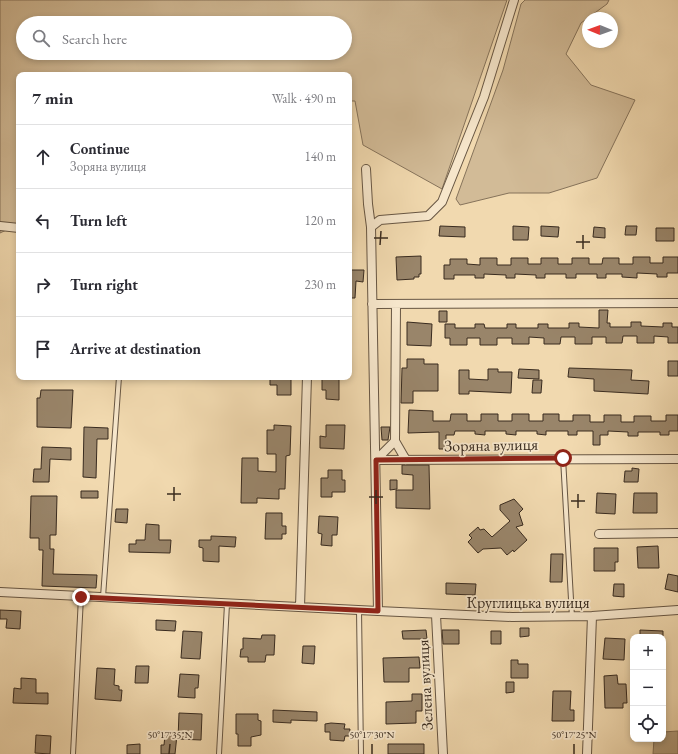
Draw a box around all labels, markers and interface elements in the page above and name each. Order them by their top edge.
north arrow [582,12,618,48]
search box [16,16,352,60]
icon: search [30,27,52,49]
text: Search here [62,29,127,48]
text: 7 min [32,87,73,109]
text: Walk · 490 m [272,90,336,107]
text: Continue [70,139,130,158]
icon: ahead [32,146,54,168]
text: 140 m [305,148,336,165]
text: Зоряна вулиця [70,158,146,175]
icon: left [32,210,54,232]
text: Turn left [70,211,127,230]
text: 120 m [305,212,336,229]
icon: right [32,274,54,296]
text: Turn right [70,275,138,294]
text: 230 m [305,276,336,293]
icon: arrive [32,338,54,360]
text: Arrive at destination [70,339,201,358]
street label: Зоряна вулиця [444,434,538,456]
route start [554,449,572,467]
route end [72,588,90,606]
street label: Круглицька вулиця [466,592,590,613]
map controls [630,634,666,742]
button: + [630,634,666,670]
street label: Зелена вулиця [412,639,438,731]
button: − [630,670,666,706]
button: locate [630,706,666,742]
text: 50°17'35"N [148,728,193,741]
text: 50°17'30"N [350,728,395,741]
text: 50°17'25"N [552,728,597,741]

